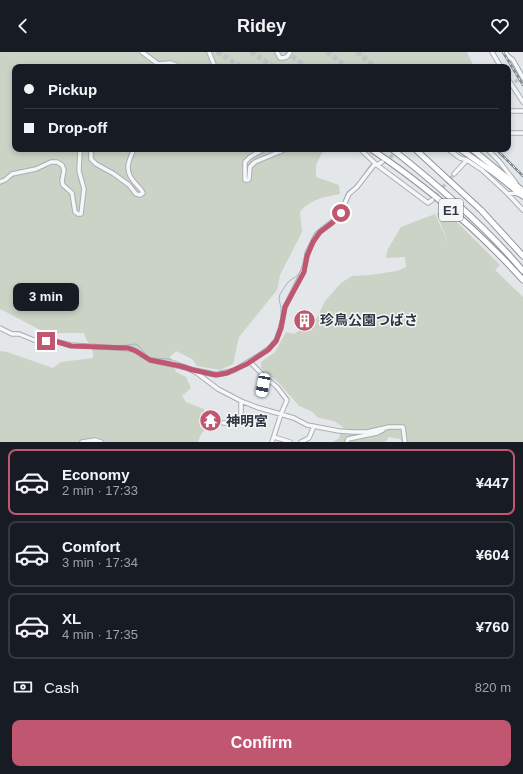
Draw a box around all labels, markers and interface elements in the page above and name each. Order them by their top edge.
icon: back [12,15,34,37]
icon: heart [489,15,511,37]
text: Ridey [237,16,286,36]
text: Pickup [48,81,97,98]
text: Drop-off [48,119,107,136]
road number: E1 [439,199,463,221]
route start [332,204,350,222]
callout: 3 min [13,283,79,311]
text: 3 min [29,289,63,304]
building icon: 珍鳥公園つばさ [292,307,318,333]
place label: 珍鳥公園つばさ [320,312,418,328]
route end [37,332,55,350]
car [255,372,271,398]
temple icon: 神明宮 [197,408,223,434]
place label: 神明宮 [226,413,268,429]
icon: car [14,464,50,500]
text: Economy [62,466,130,483]
text: ¥447 [476,474,509,491]
text: 2 min · 17:33 [62,483,138,498]
icon: car [14,536,50,572]
text: Comfort [62,538,120,555]
text: ¥604 [476,546,509,563]
text: 3 min · 17:34 [62,555,138,570]
icon: car [14,608,50,644]
text: XL [62,610,81,627]
text: ¥760 [476,618,509,635]
text: 4 min · 17:35 [62,627,138,642]
icon: cash [12,676,34,698]
text: Cash [44,679,79,696]
text: 820 m [475,680,511,695]
button: Confirm [12,720,511,766]

